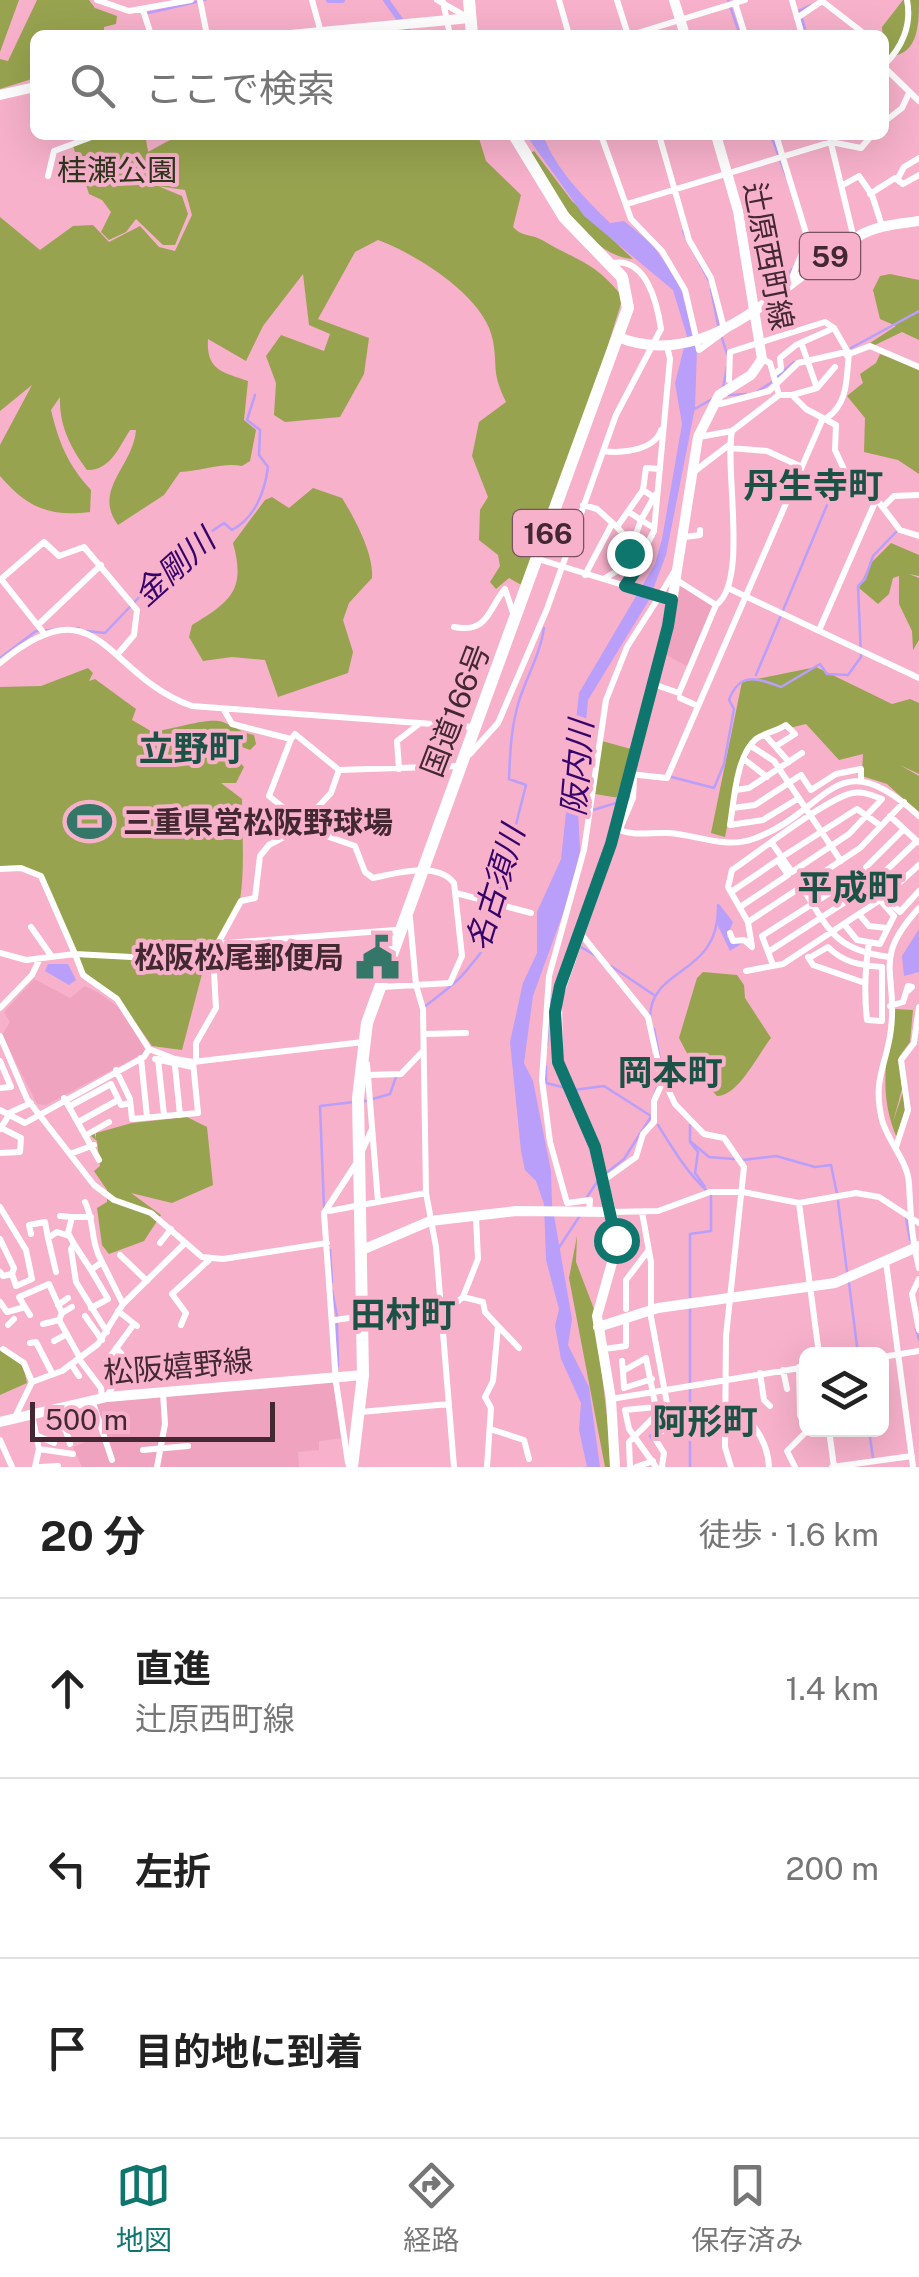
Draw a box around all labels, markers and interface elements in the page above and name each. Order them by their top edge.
search box [30,30,889,140]
icon: search [65,58,120,113]
text: ここで検索 [145,66,335,111]
park label: 桂瀬公園 [57,152,177,188]
street label: 辻原西町線 [737,179,801,333]
road number: 59 [800,233,860,279]
district label: 丹生寺町 [743,465,883,506]
road number: 166 [513,510,583,556]
water label: 金剛川 [126,519,224,613]
route end [607,531,653,577]
street label: 国道166号 [413,638,497,782]
water label: 阪内川 [554,716,600,817]
district label: 立野町 [138,728,244,769]
sports icon: 三重県営松阪野球場 [66,798,114,846]
place label: 三重県営松阪野球場 [123,804,393,840]
water label: 名古須川 [459,819,532,955]
district label: 平成町 [797,867,903,908]
public building icon: 松阪松尾郵便局 [353,933,401,981]
place label: 松阪松尾郵便局 [134,939,344,975]
district label: 岡本町 [617,1052,723,1093]
route start [594,1218,640,1264]
district label: 田村町 [350,1294,456,1335]
street label: 松阪嬉野線 [102,1342,254,1390]
map controls [799,1347,889,1437]
button: layers [799,1347,889,1437]
scale bar [30,1397,275,1442]
district label: 阿形町 [652,1401,758,1442]
text: 500 m [45,1403,128,1436]
text: 20 分 [40,1511,145,1560]
text: 徒歩 · 1.6 km [699,1516,879,1553]
text: 直進 [135,1646,211,1691]
icon: ahead [40,1661,95,1716]
text: 1.4 km [785,1670,879,1707]
text: 辻原西町線 [135,1700,295,1737]
icon: left [40,1841,95,1896]
text: 左折 [135,1849,211,1894]
text: 200 m [786,1850,879,1887]
icon: arrive [40,2021,95,2076]
text: 目的地に到着 [135,2029,363,2074]
tab: 地図 [116,2158,172,2258]
tab: 経路 [403,2158,459,2258]
tab: 保存済み [691,2158,803,2258]

